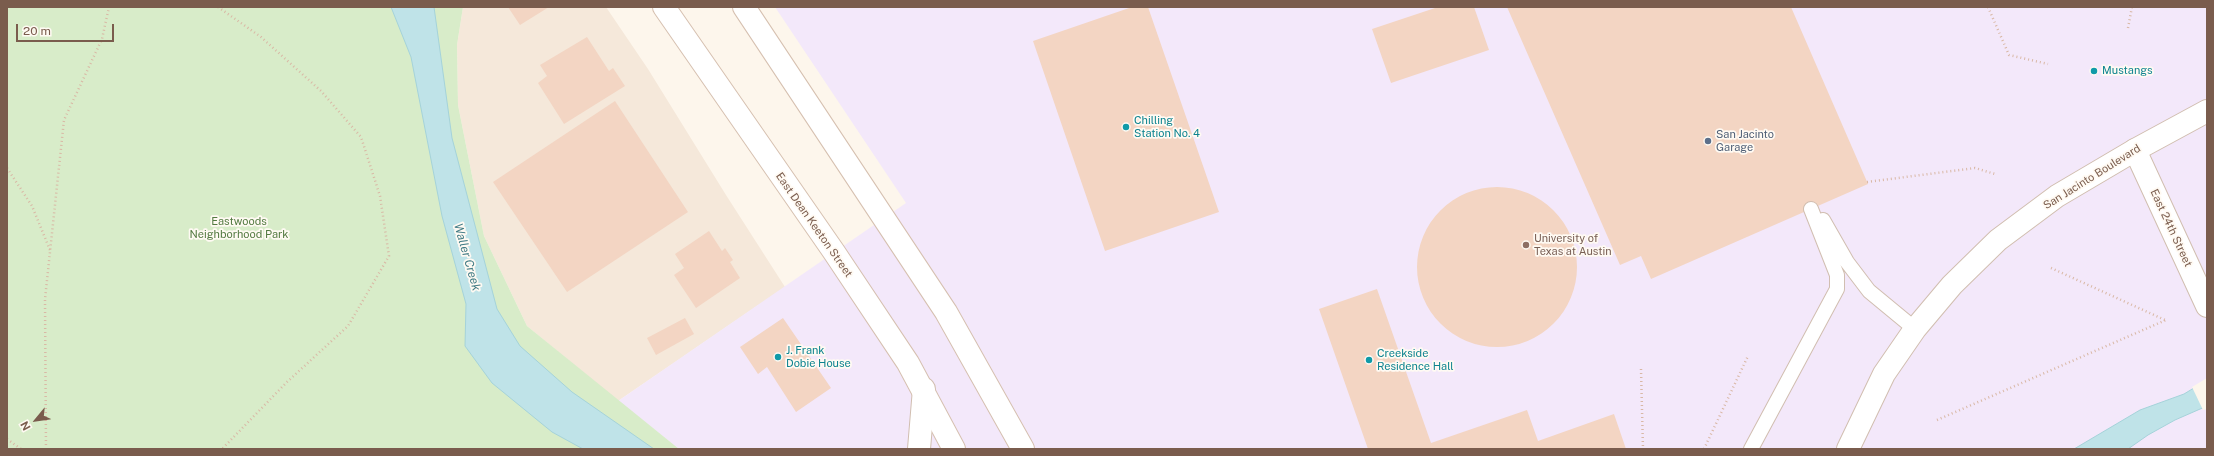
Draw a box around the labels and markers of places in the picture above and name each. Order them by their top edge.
place label: Mustangs [2102,64,2152,78]
marker: Mustangs [2089,66,2099,76]
place label: Chilling Station No. 4 [1134,114,1200,140]
marker: Chilling Station No. 4 [1121,122,1131,132]
place label: San Jacinto Garage [1716,128,1774,154]
marker: San Jacinto Garage [1703,136,1713,146]
place label: University of Texas at Austin [1534,232,1612,258]
marker: University of Texas at Austin [1521,240,1531,250]
place label: J. Frank Dobie House [786,344,851,370]
place label: Creekside Residence Hall [1377,347,1454,373]
marker: J. Frank Dobie House [773,352,783,362]
marker: Creekside Residence Hall [1364,355,1374,365]

